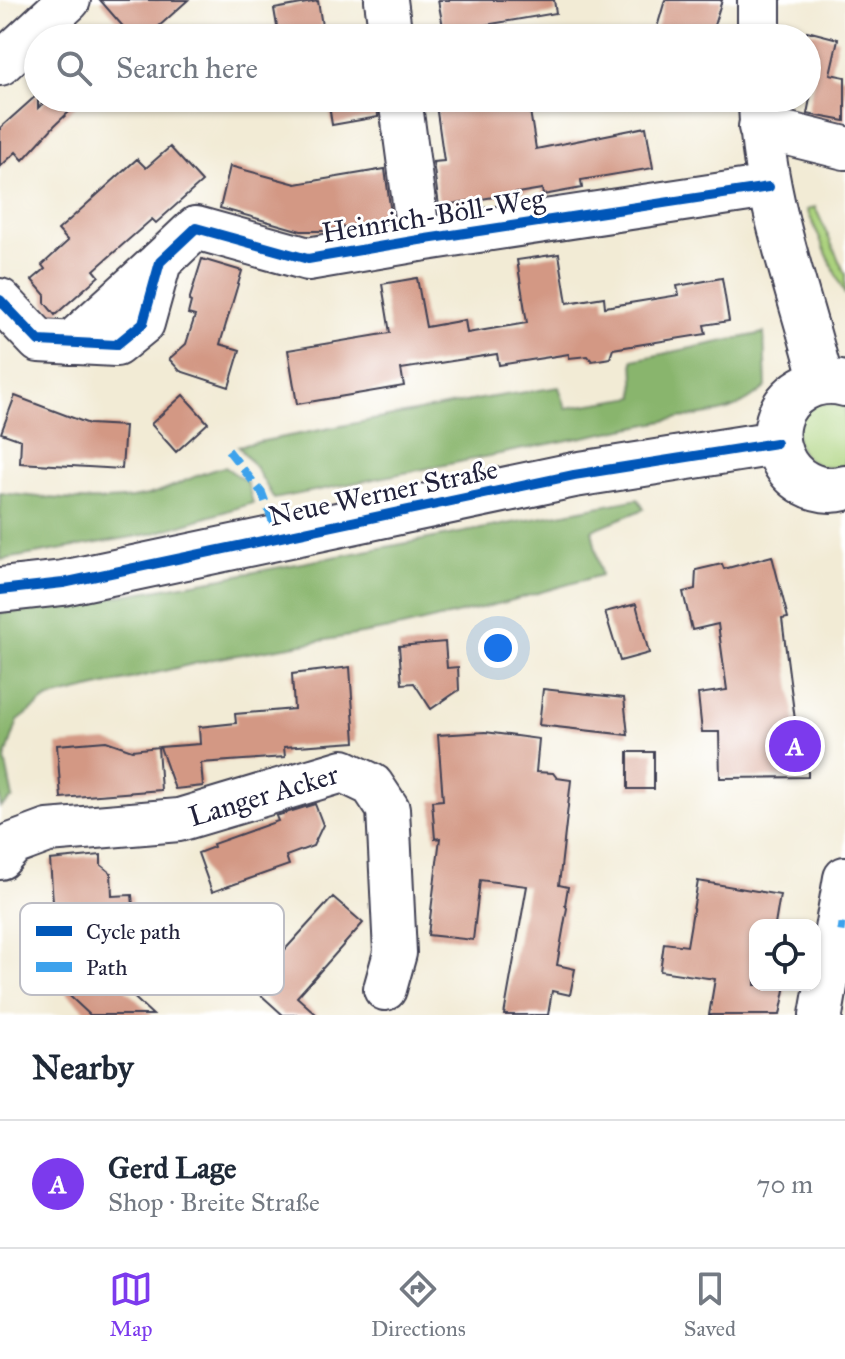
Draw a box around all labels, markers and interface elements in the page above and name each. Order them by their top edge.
search box [24,24,821,112]
icon: search [52,46,96,90]
text: Search here [116,50,258,86]
street label: Heinrich-Böll-Weg [319,180,548,250]
street label: Neue Werner Straße [265,451,501,534]
your location [478,628,518,668]
pin: A [769,716,821,776]
street label: Langer Acker [185,756,343,834]
legend [20,903,284,995]
text: Cycle path [86,918,181,945]
map controls [749,919,821,991]
button: locate [749,919,821,991]
text: Path [86,954,128,981]
text: Nearby [32,1047,134,1088]
text: Gerd Lage [108,1150,236,1186]
text: A [49,1168,67,1200]
text: 70 m [757,1168,813,1200]
text: Shop · Breite Straße [108,1186,320,1218]
tab: Map [109,1267,153,1342]
tab: Directions [371,1267,466,1342]
tab: Saved [684,1267,736,1342]

